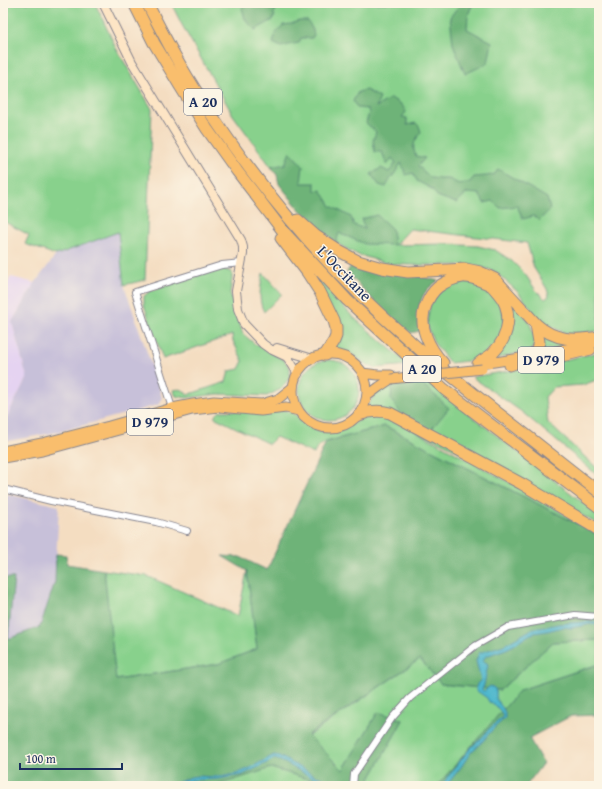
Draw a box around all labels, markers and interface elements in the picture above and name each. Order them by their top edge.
road number: A 20 [184,89,222,115]
street label: L'Occitane [312,239,378,307]
road number: D 979 [518,347,564,373]
road number: A 20 [403,356,441,382]
road number: D 979 [127,409,173,435]
scale bar [20,745,122,771]
text: 100 m [26,750,56,767]

